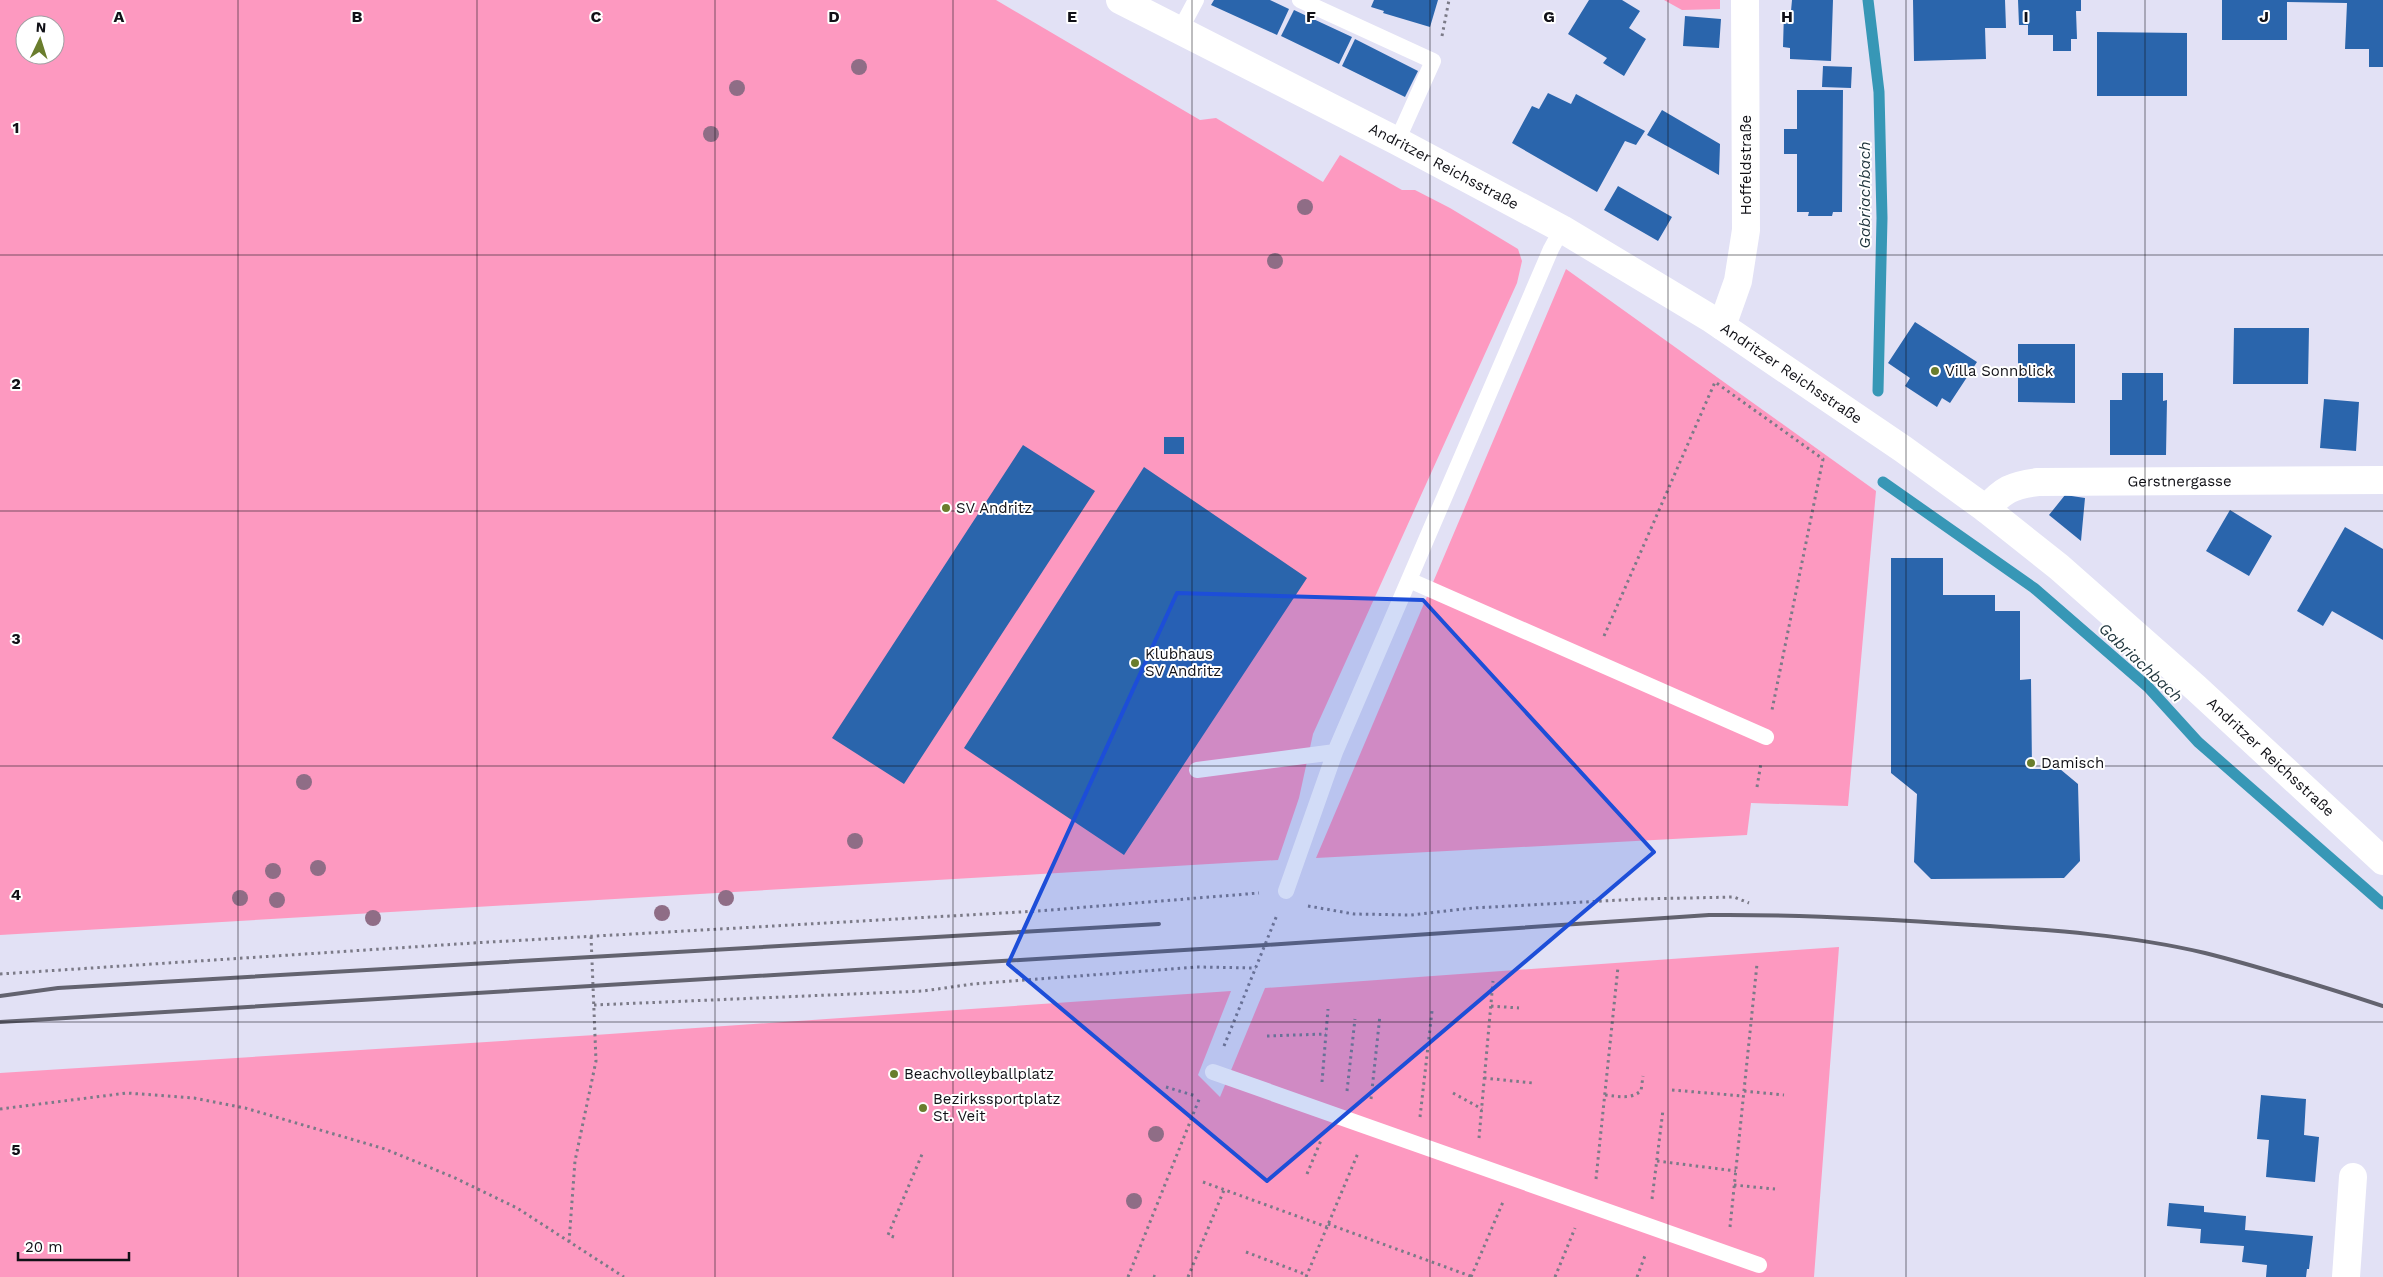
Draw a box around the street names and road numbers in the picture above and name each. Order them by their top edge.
street label: Hoffeldstraße [1737,115,1755,215]
street label: Andritzer Reichsstraße [1366,119,1522,213]
street label: Andritzer Reichsstraße [1717,319,1866,428]
street label: Gerstnergasse [2127,472,2232,490]
street label: Andritzer Reichsstraße [2203,694,2338,820]

